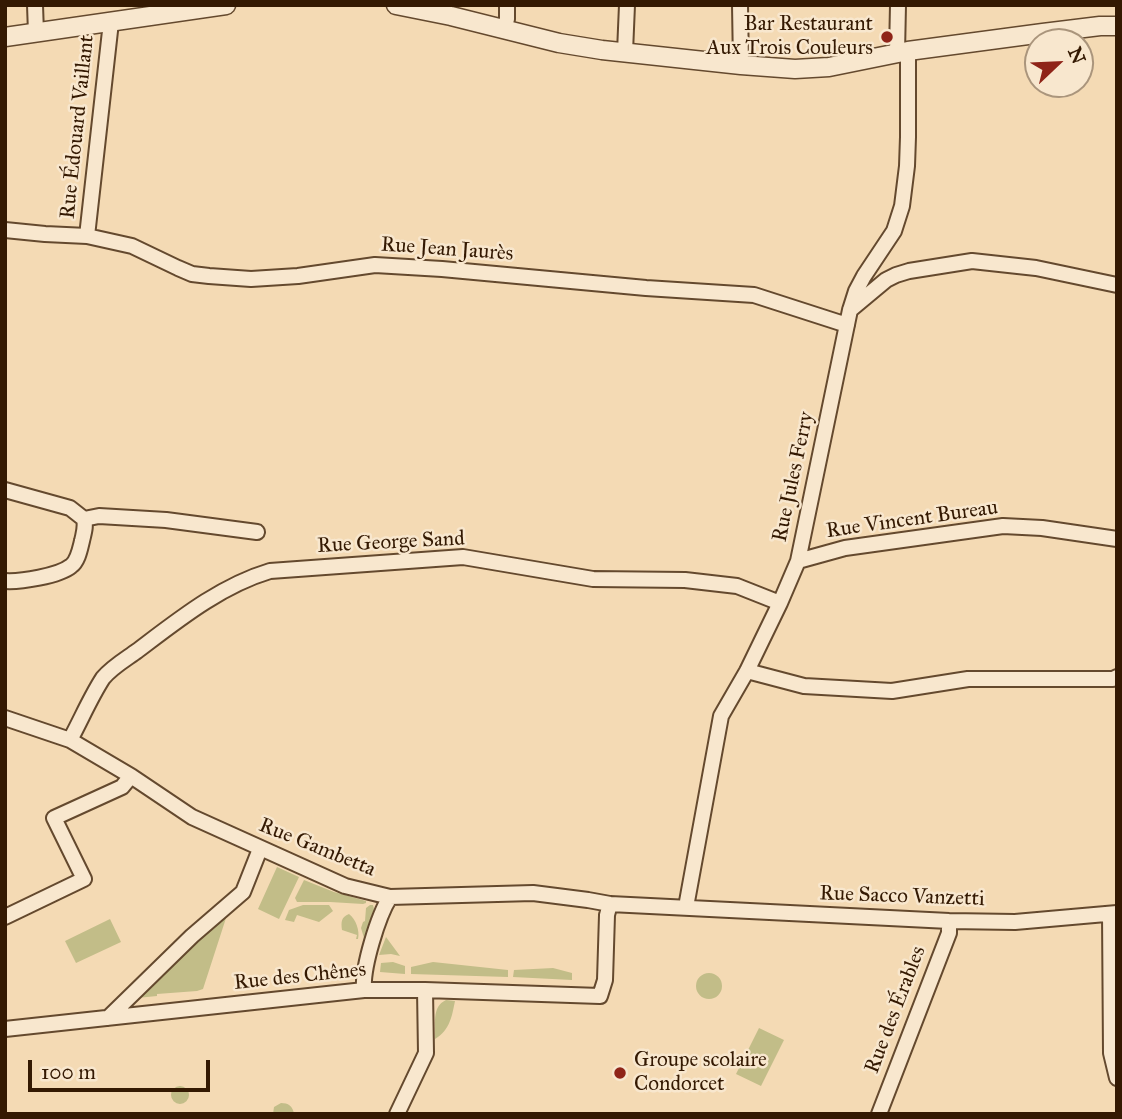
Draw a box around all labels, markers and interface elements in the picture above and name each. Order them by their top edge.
place label: Bar Restaurant Aux Trois Couleurs [706,12,873,62]
north arrow [1024,28,1094,98]
marker: Bar Restaurant Aux Trois Couleurs [879,29,895,45]
street label: Rue Édouard Vaillant [56,34,100,220]
text: N [1063,43,1091,67]
street label: Rue Jean Jaurès [380,233,514,267]
street label: Rue Jules Ferry [768,410,820,544]
street label: Rue Vincent Bureau [824,495,1000,545]
street label: Rue George Sand [317,527,465,559]
street label: Rue Gambetta [255,813,379,883]
street label: Rue Sacco Vanzetti [819,882,985,912]
street label: Rue des Érables [860,943,932,1077]
street label: Rue des Chênes [233,958,367,996]
scale bar [32,1046,214,1090]
place label: Groupe scolaire Condorcet [634,1048,767,1098]
text: 100 m [41,1059,96,1085]
marker: Groupe scolaire Condorcet [612,1065,628,1081]

